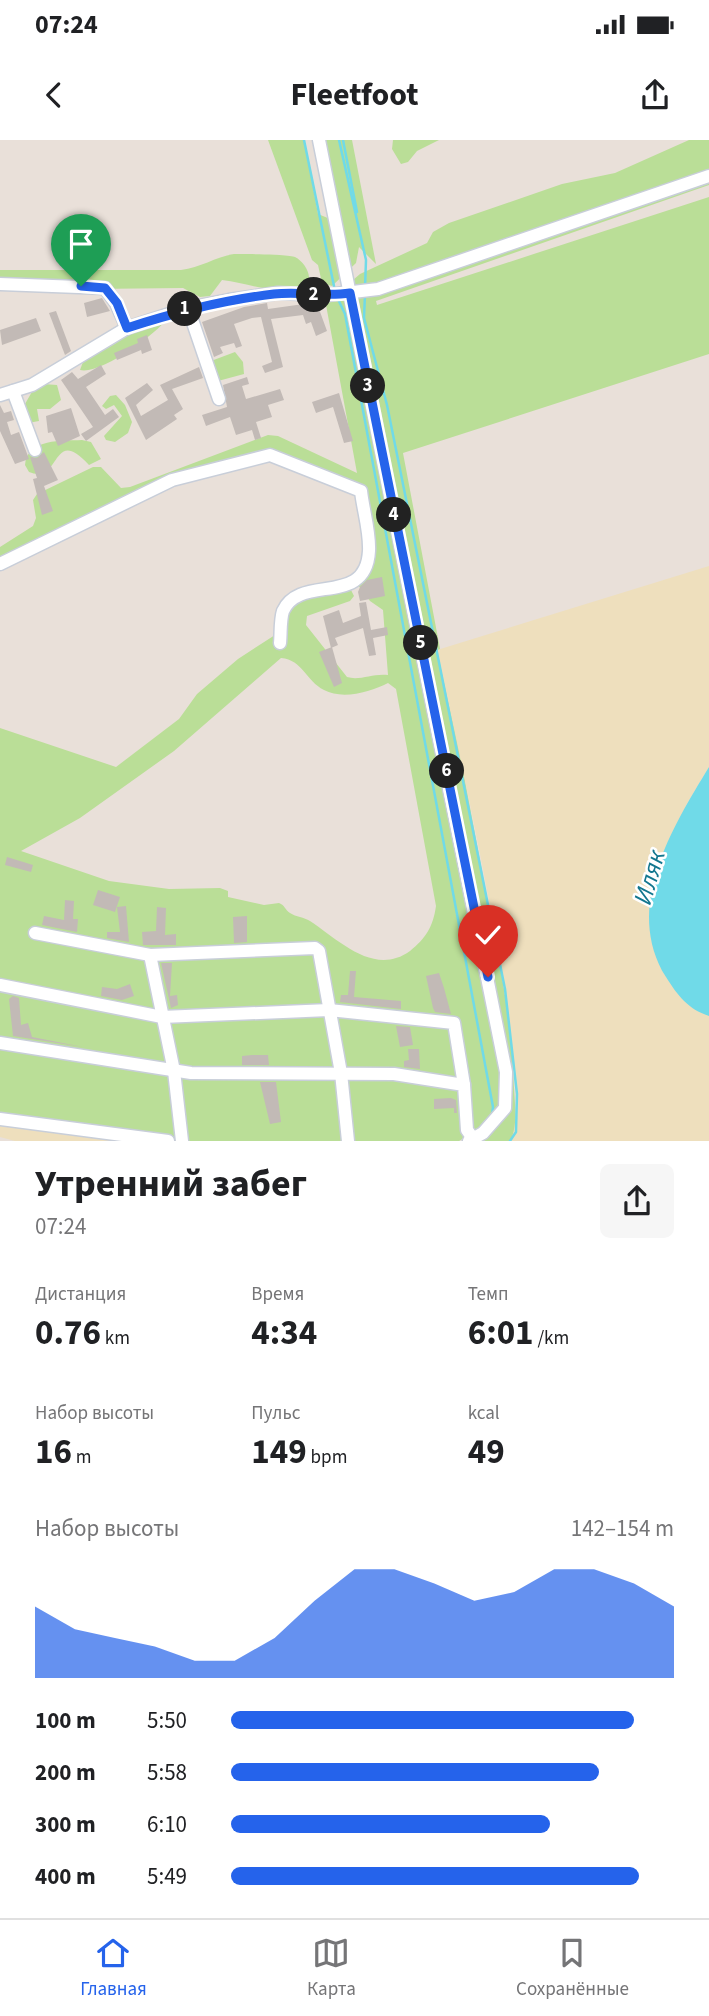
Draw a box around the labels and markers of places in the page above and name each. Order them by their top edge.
pin [51,214,111,286]
pin: 2 [296,278,332,312]
pin: 1 [168,292,202,326]
pin: 3 [350,369,386,404]
pin: 4 [376,498,412,532]
pin: 5 [404,626,438,660]
pin: 6 [430,754,464,788]
pin [458,905,518,977]

